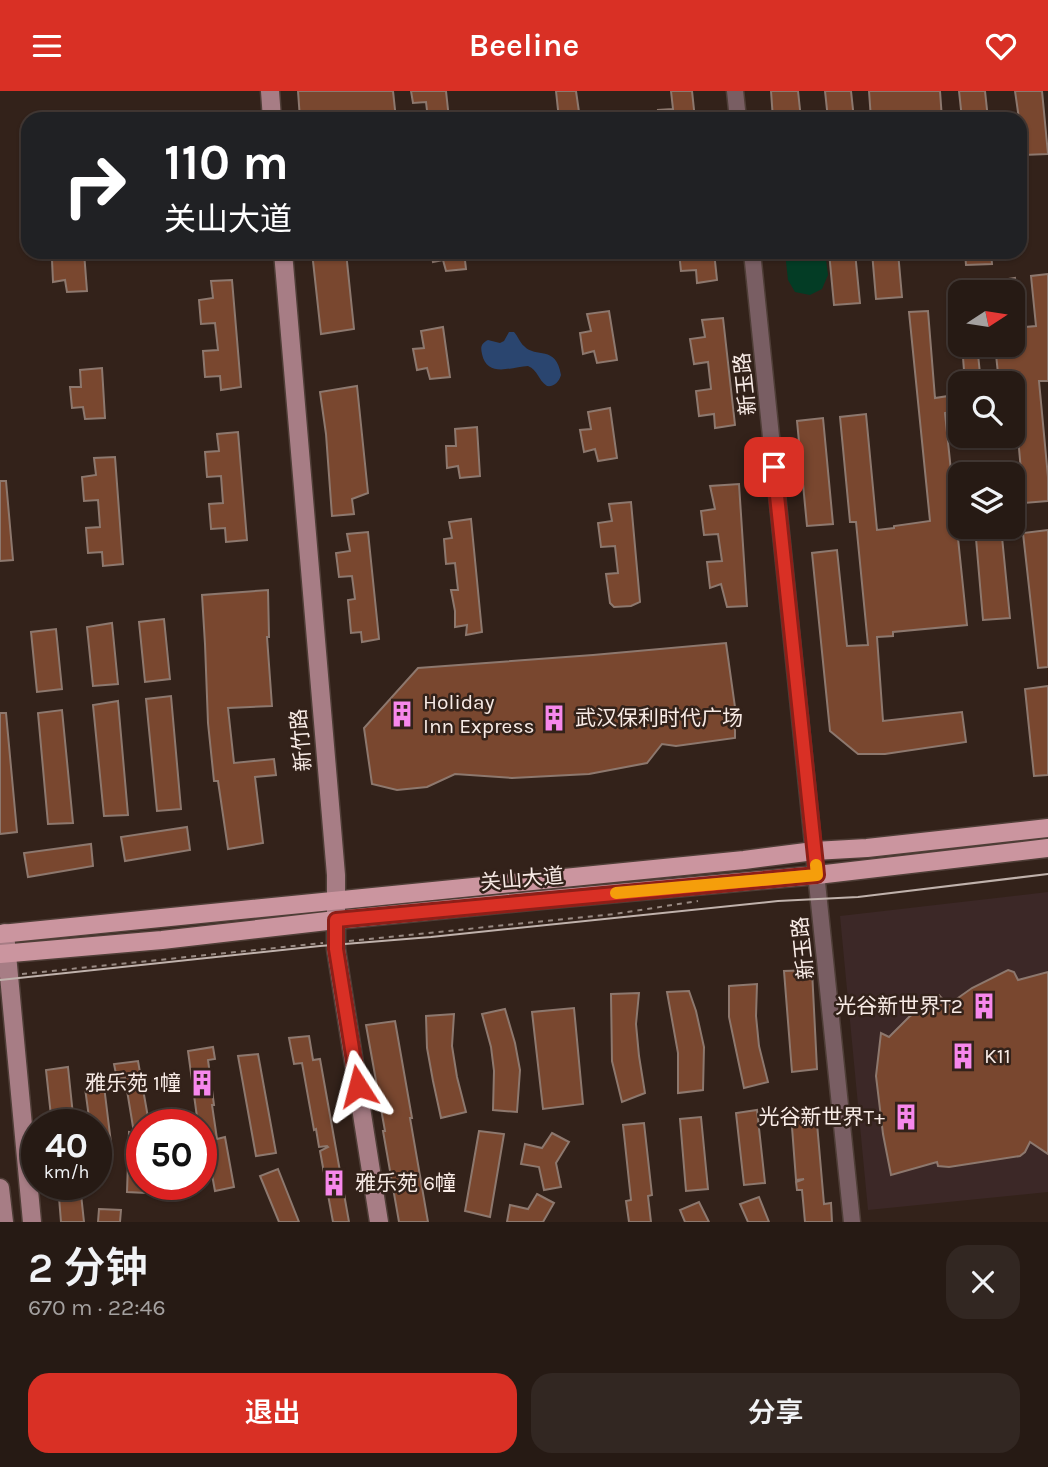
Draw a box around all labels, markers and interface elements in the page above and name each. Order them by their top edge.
icon: menu [28,27,66,65]
text: Beeline [469,27,579,64]
icon: heart [982,27,1020,65]
text: 110 m [164,134,289,191]
icon: right [49,140,140,231]
text: 关山大道 [164,201,292,238]
north arrow [948,280,1026,357]
map controls [948,280,1025,539]
street label: 新玉路 [730,351,760,417]
button: search [948,371,1025,448]
pin [744,437,804,497]
icon: arrive [755,448,793,486]
button: layers [948,462,1025,539]
place label: Holiday Inn Express [423,690,534,738]
building icon: Holiday Inn Express [387,699,417,729]
building icon: 武汉保利时代广场 [539,703,569,733]
place label: 武汉保利时代广场 [575,706,743,730]
street label: 新竹路 [286,708,316,772]
street label: 关山大道 [479,863,565,895]
street label: 新玉路 [788,915,818,981]
building icon: 光谷新世界T2 [969,991,999,1021]
place label: 光谷新世界T2 [835,994,963,1018]
building icon: K11 [948,1041,978,1071]
place label: K11 [984,1044,1011,1068]
position arrow [321,1049,395,1123]
building icon: 雅乐苑 1幢 [187,1068,217,1098]
place label: 雅乐苑 1幢 [85,1071,181,1095]
building icon: 光谷新世界T+ [891,1102,921,1132]
place label: 光谷新世界T+ [758,1105,885,1129]
speed limit sign: 50 [126,1109,217,1200]
text: 40 [45,1125,88,1166]
text: km/h [44,1161,89,1183]
building icon: 雅乐苑 6幢 [319,1168,349,1198]
place label: 雅乐苑 6幢 [355,1171,456,1195]
text: 2 分钟 [28,1243,148,1293]
button: close [946,1245,1020,1319]
text: 670 m · 22:46 [28,1294,166,1321]
button: 退出 [28,1373,517,1453]
button: 分享 [531,1373,1020,1453]

